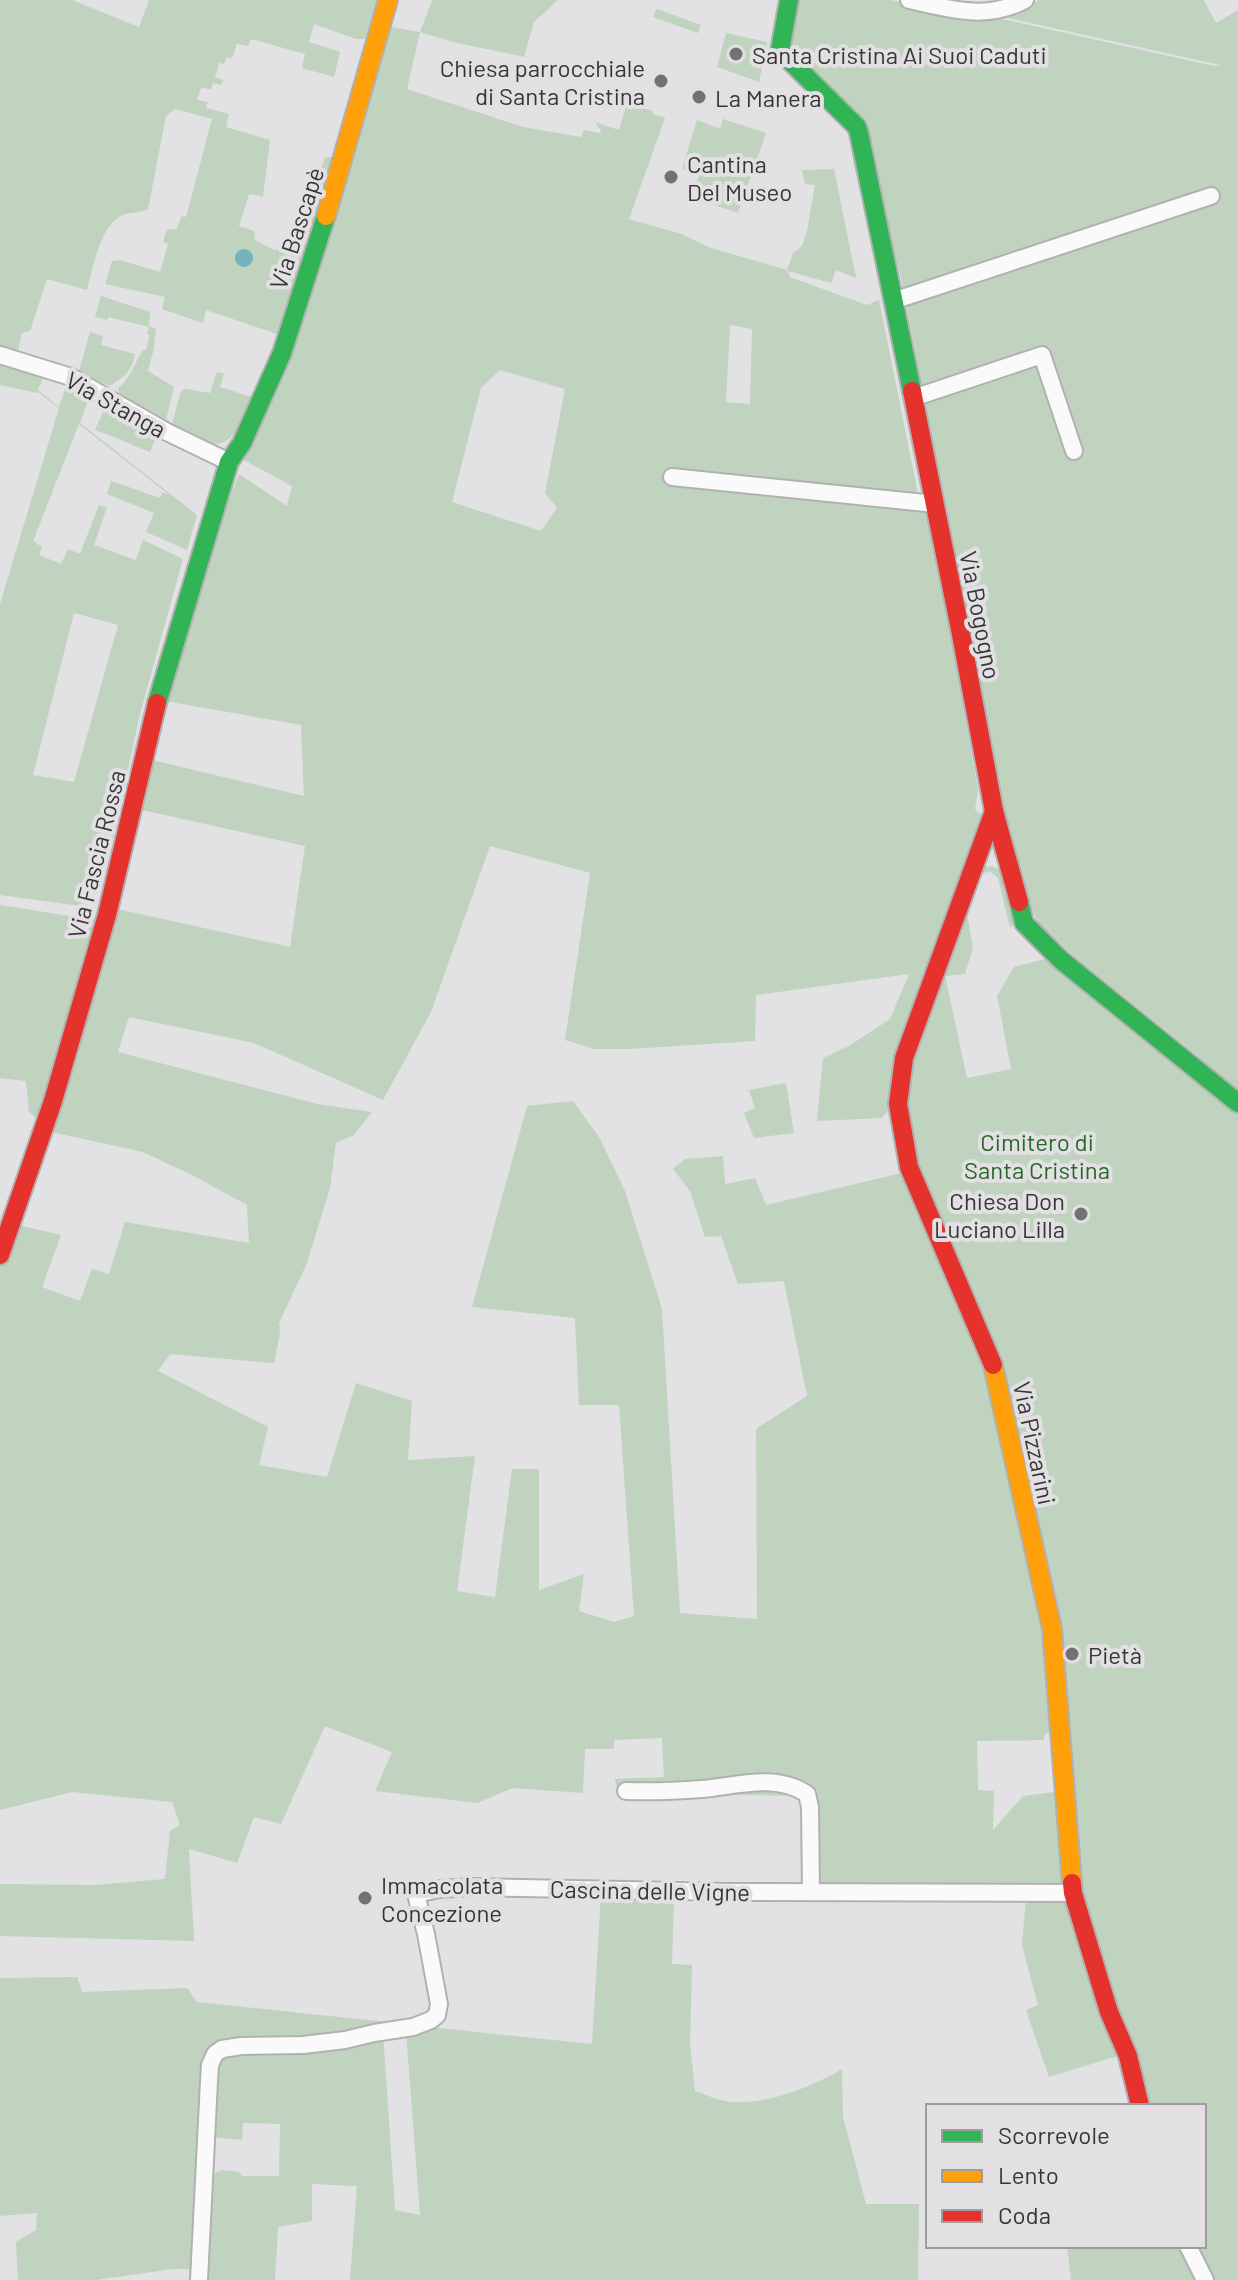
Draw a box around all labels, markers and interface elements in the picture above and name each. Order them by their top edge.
place label: Santa Cristina Ai Suoi Caduti [752,40,1047,69]
marker: Santa Cristina Ai Suoi Caduti [727,45,745,63]
place label: Chiesa parrocchiale di Santa Cristina [440,53,645,110]
marker: Chiesa parrocchiale di Santa Cristina [652,72,670,90]
place label: La Manera [715,83,822,112]
marker: La Manera [690,88,708,106]
place label: Cantina Del Museo [687,149,792,206]
street label: Via Bascapè [263,163,329,293]
marker: Cantina Del Museo [662,168,680,186]
street label: Via Stanga [61,365,171,443]
street label: Via Bogogno [954,548,1008,682]
street label: Via Fascia Rossa [61,767,131,941]
park label: Cimitero di Santa Cristina [964,1127,1110,1184]
place label: Chiesa Don Luciano Lilla [934,1186,1065,1243]
marker: Chiesa Don Luciano Lilla [1072,1205,1090,1223]
street label: Via Pizzarini [1008,1379,1062,1507]
place label: Pietà [1088,1640,1142,1669]
marker: Pietà [1063,1645,1081,1663]
place label: Immacolata Concezione [381,1870,503,1927]
street label: Cascina delle Vigne [550,1874,750,1906]
marker: Immacolata Concezione [356,1889,374,1907]
legend [926,2104,1206,2248]
text: Scorrevole [998,2120,1110,2149]
text: Lento [998,2160,1059,2189]
text: Coda [998,2200,1051,2229]

